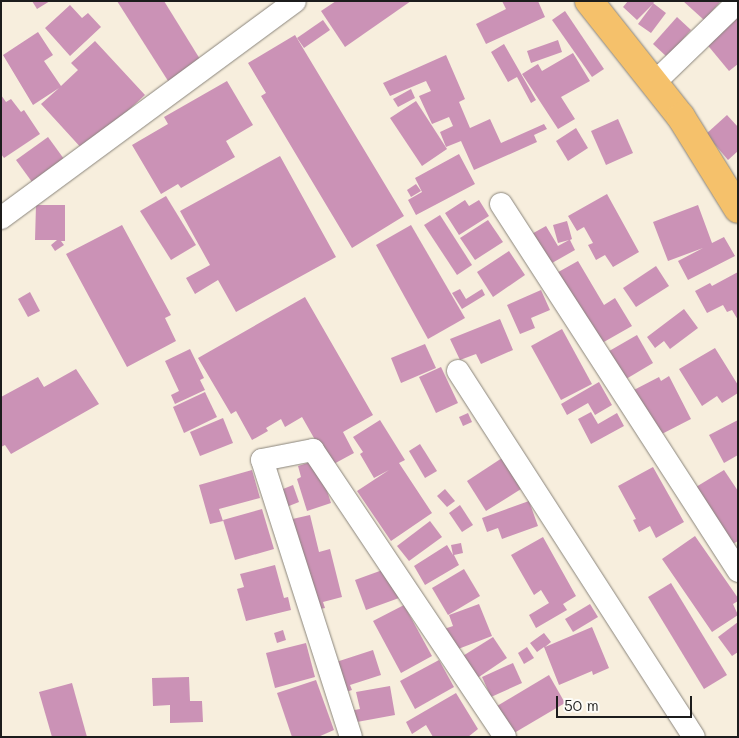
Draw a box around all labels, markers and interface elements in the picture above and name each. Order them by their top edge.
scale bar [559,686,695,718]
text: 50 m [564,695,599,715]

